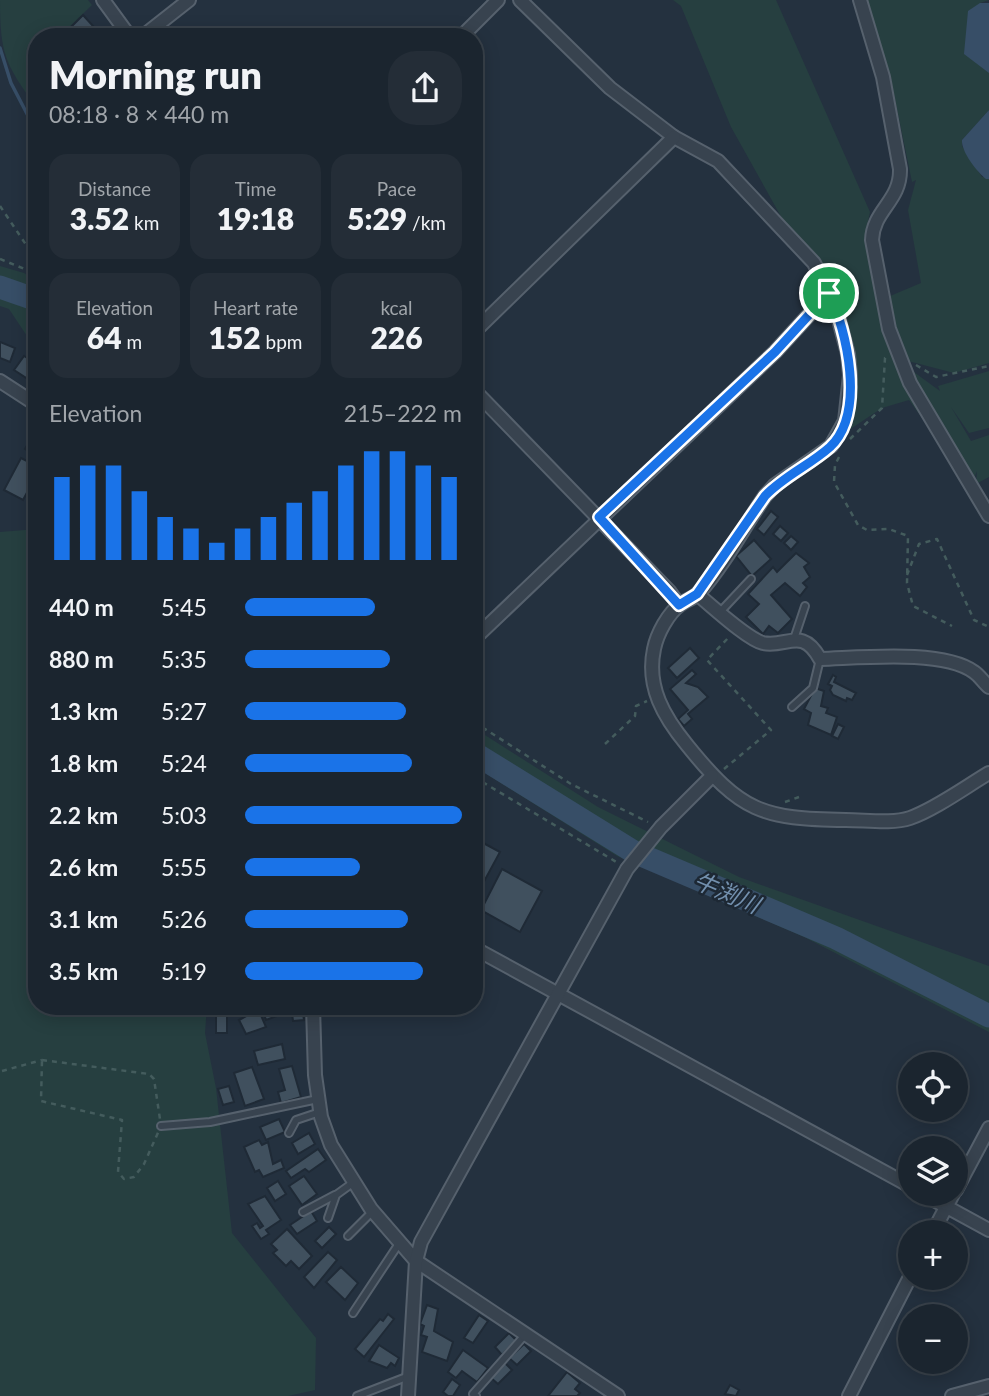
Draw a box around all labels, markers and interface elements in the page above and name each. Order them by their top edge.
text: Morning run [49,51,262,97]
button: share [388,51,462,125]
text: 08:18 · 8 × 440 m [49,100,229,128]
text: Distance [78,177,151,200]
text: Time [235,177,276,200]
text: Pace [377,177,416,200]
text: 3.52 [70,200,129,236]
text: 19:18 [217,200,294,236]
text: 5:29 [347,200,407,236]
text: km [129,211,159,234]
text: /km [407,211,446,234]
pin [799,263,859,323]
icon: arrive [810,274,848,312]
text: Elevation [76,296,153,319]
text: Heart rate [213,296,298,319]
text: kcal [380,296,413,319]
text: 64 [87,319,122,355]
text: 152 [209,319,261,355]
text: 226 [370,319,423,355]
text: m [122,330,142,353]
text: bpm [261,330,302,353]
text: Elevation [49,399,142,427]
text: 215–222 m [344,399,462,427]
text: 440 m [49,593,114,621]
text: 5:45 [161,593,207,621]
text: 880 m [49,645,114,673]
text: 5:35 [161,645,207,673]
text: 1.3 km [49,697,118,725]
text: 5:27 [161,697,207,725]
text: 1.8 km [49,749,118,777]
text: 5:24 [161,749,207,777]
text: 2.2 km [49,801,118,829]
text: 5:03 [161,801,207,829]
text: 2.6 km [49,853,118,881]
text: 5:55 [161,853,207,881]
water label: 牛渕川 [690,866,767,920]
text: 3.1 km [49,905,118,933]
text: 5:26 [161,905,207,933]
text: 3.5 km [49,957,118,985]
text: 5:19 [161,957,207,985]
map controls [898,1052,968,1374]
button: locate [898,1052,968,1122]
button: layers [898,1136,968,1206]
button: + [898,1220,968,1290]
button: − [898,1304,968,1374]

